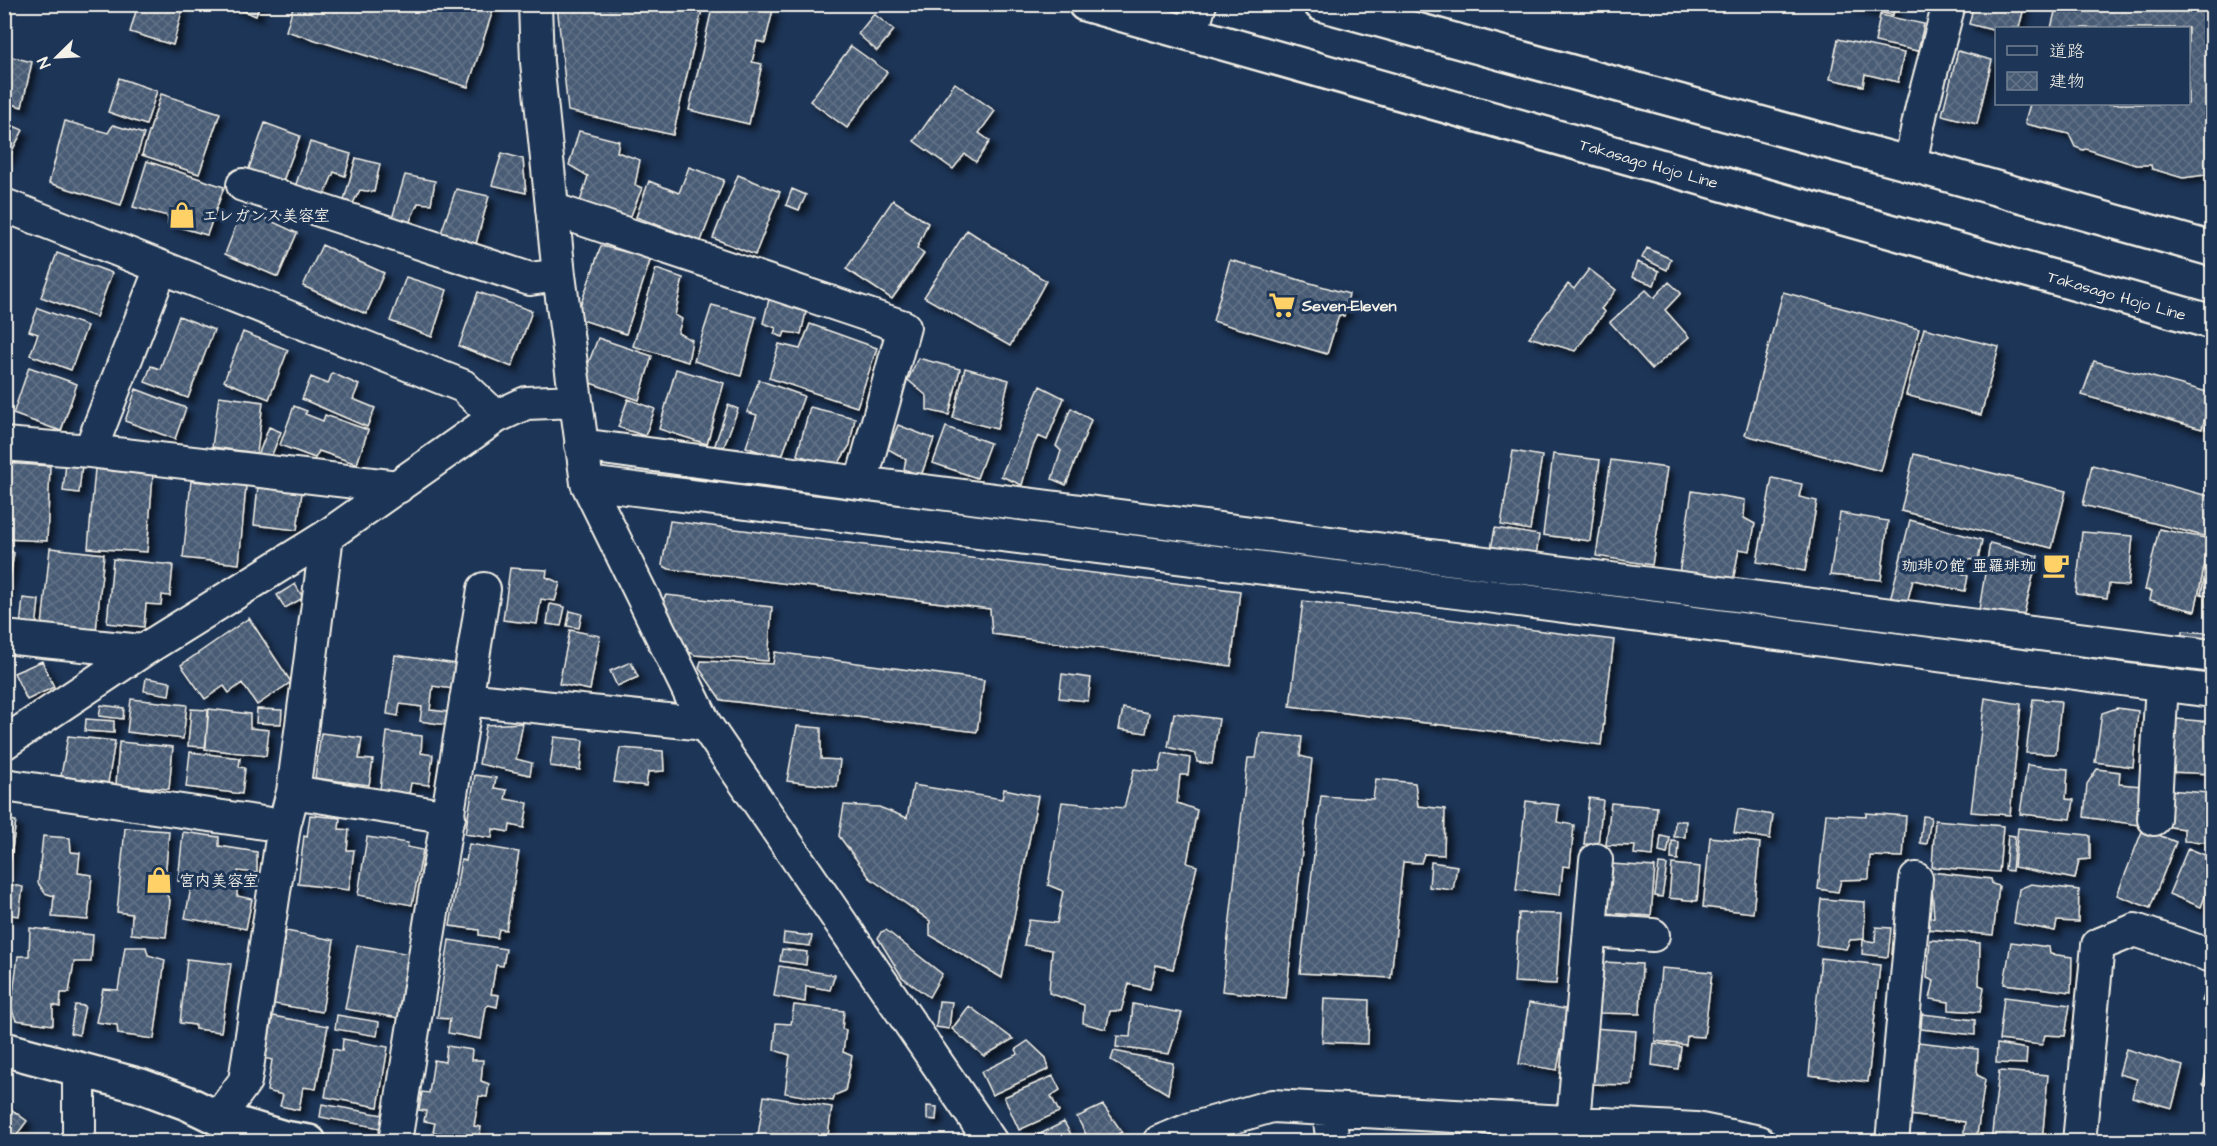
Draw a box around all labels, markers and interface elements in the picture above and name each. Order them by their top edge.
north arrow [27,27,87,87]
legend [1995,27,2190,105]
text: 道路 [2049,39,2085,64]
text: N [32,54,56,72]
text: 建物 [2049,69,2085,94]
street label: Takasago Hojo Line [1577,134,1721,195]
shop icon: エレガンス美容室 [167,200,197,230]
place label: エレガンス美容室 [202,205,330,227]
street label: Takasago Hojo Line [2045,266,2189,327]
supermarket icon: Seven-Eleven [1267,290,1297,320]
place label: Seven-Eleven [1301,295,1396,317]
cafe icon: 珈琲の館 亜羅琲珈 [2041,550,2071,580]
place label: 珈琲の館 亜羅琲珈 [1902,555,2036,577]
shop icon: 宮内美容室 [144,865,174,895]
place label: 宮内美容室 [179,870,259,892]

